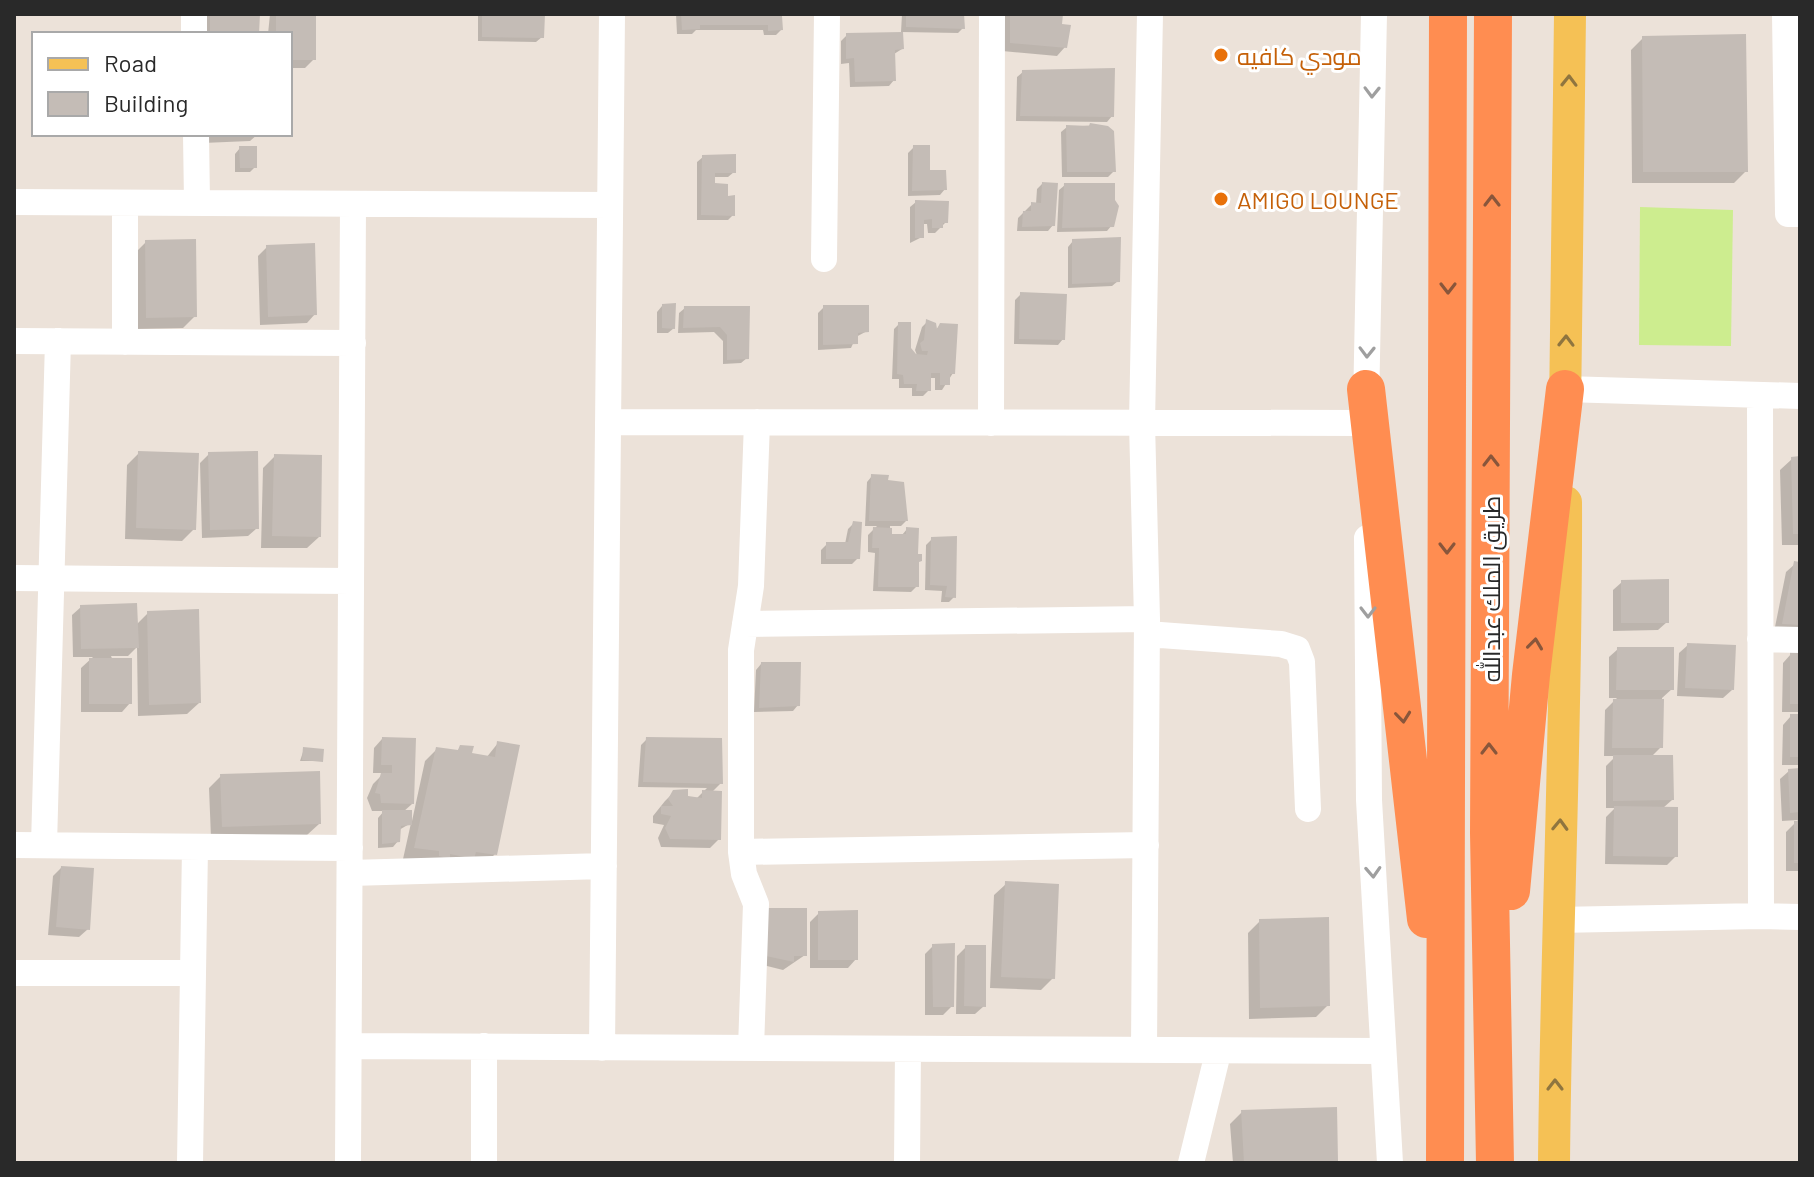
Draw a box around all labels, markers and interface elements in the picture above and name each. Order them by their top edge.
legend [32,32,292,136]
place label: مودي كافيه [1237,41,1362,75]
marker: مودي كافيه [1212,46,1230,64]
text: Road [104,48,157,77]
one-way arrow [1560,74,1578,87]
one-way arrow [1364,86,1381,99]
text: Building [104,88,188,117]
place label: AMIGO LOUNGE [1237,185,1399,214]
marker: AMIGO LOUNGE [1212,190,1230,208]
one-way arrow [1483,194,1501,207]
one-way arrow [1439,282,1457,295]
one-way arrow [1557,334,1574,347]
one-way arrow [1358,346,1376,359]
one-way arrow [1482,454,1500,467]
street label: طريق الملك عبدالله [1476,496,1507,682]
one-way arrow [1438,542,1456,555]
one-way arrow [1359,606,1377,619]
one-way arrow [1526,638,1543,651]
one-way arrow [1394,711,1411,724]
one-way arrow [1480,742,1498,755]
one-way arrow [1552,818,1569,831]
one-way arrow [1364,866,1381,879]
one-way arrow [1546,1078,1564,1091]

